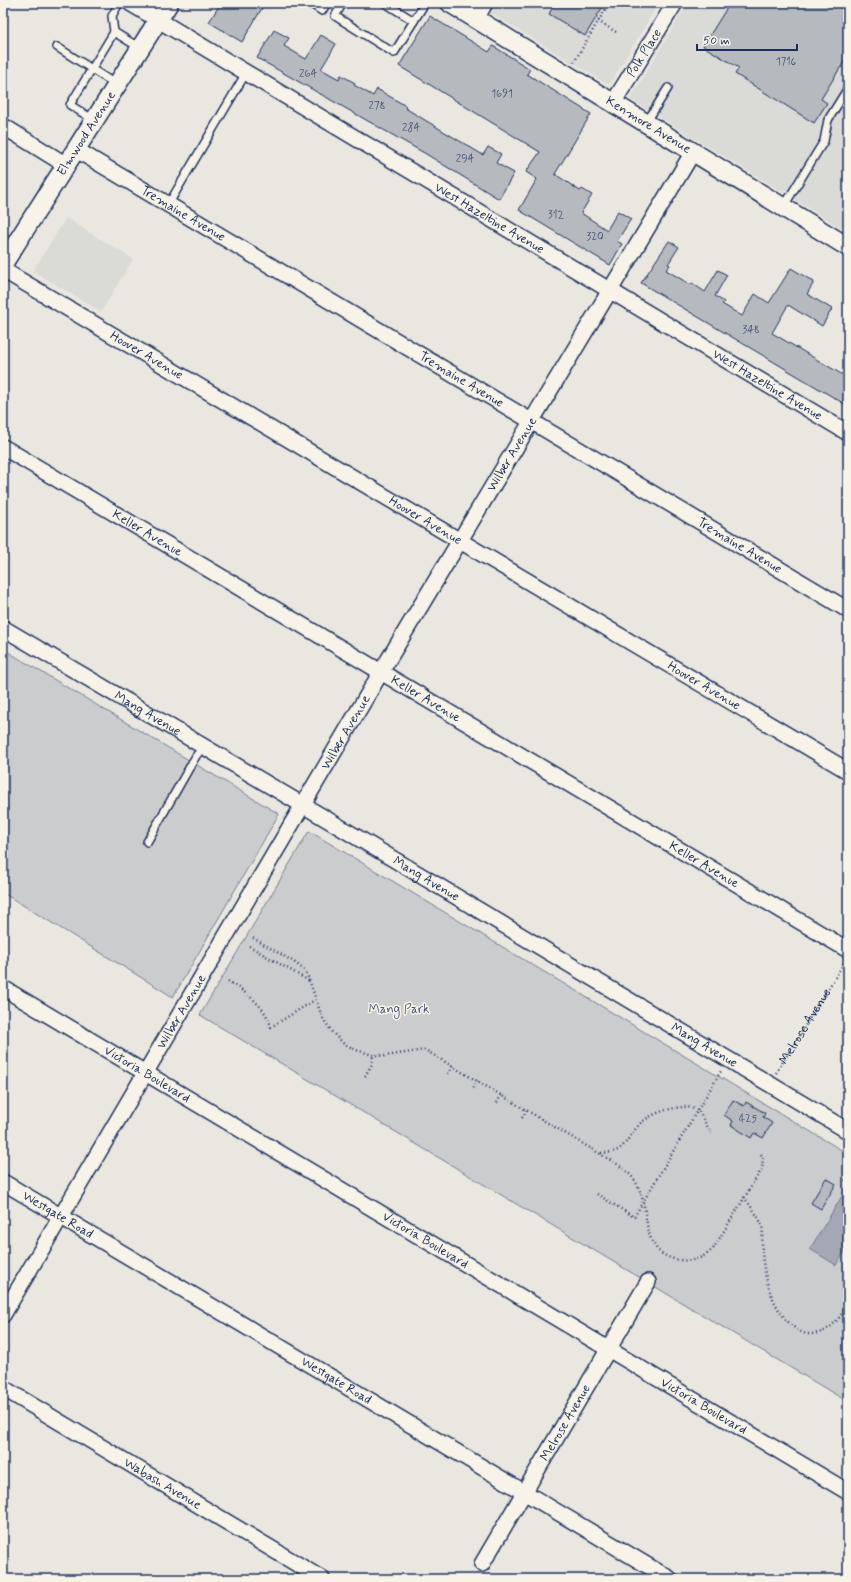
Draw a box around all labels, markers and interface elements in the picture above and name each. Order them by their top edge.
street label: Polk Place [623,26,665,80]
scale bar [697,26,797,52]
text: 50 m [703,33,730,49]
house number: 1716 [776,55,797,69]
house number: 264 [299,67,317,81]
house number: 1691 [491,87,513,101]
street label: Elmwood Avenue [53,88,120,179]
street label: Kenmore Avenue [603,92,695,157]
house number: 278 [369,99,385,113]
house number: 284 [402,121,420,135]
house number: 294 [456,152,475,166]
street label: West Hazeltine Avenue [431,179,548,258]
street label: Tremaine Avenue [138,182,229,245]
house number: 312 [548,208,565,222]
house number: 320 [586,230,604,244]
house number: 348 [742,323,760,337]
street label: Hoover Avenue [107,327,186,384]
street label: West Hazeltine Avenue [709,345,826,424]
street label: Tremaine Avenue [416,348,507,411]
street label: Wilber Avenue [483,414,541,494]
street label: Hoover Avenue [386,492,465,549]
street label: Keller Avenue [109,505,186,560]
street label: Tremaine Avenue [694,514,785,577]
street label: Hoover Avenue [664,657,744,714]
street label: Keller Avenue [388,671,464,726]
street label: Mang Avenue [111,687,184,740]
street label: Wilber Avenue [317,692,374,773]
street label: Keller Avenue [666,837,742,892]
street label: Mang Avenue [390,852,463,905]
street label: Wilber Avenue [153,971,210,1052]
street label: Melrose Avenue [775,985,835,1067]
park label: Mang Park [368,1001,430,1019]
street label: Mang Avenue [668,1019,741,1072]
street label: Victoria Boulevard [101,1042,194,1106]
house number: 425 [739,1112,757,1126]
street label: Westgate Road [20,1187,96,1242]
street label: Victoria Boulevard [379,1208,472,1272]
street label: Westgate Road [298,1353,375,1408]
street label: Victoria Boulevard [657,1374,750,1438]
street label: Melrose Avenue [536,1381,594,1464]
street label: Wabash Avenue [121,1454,205,1513]

